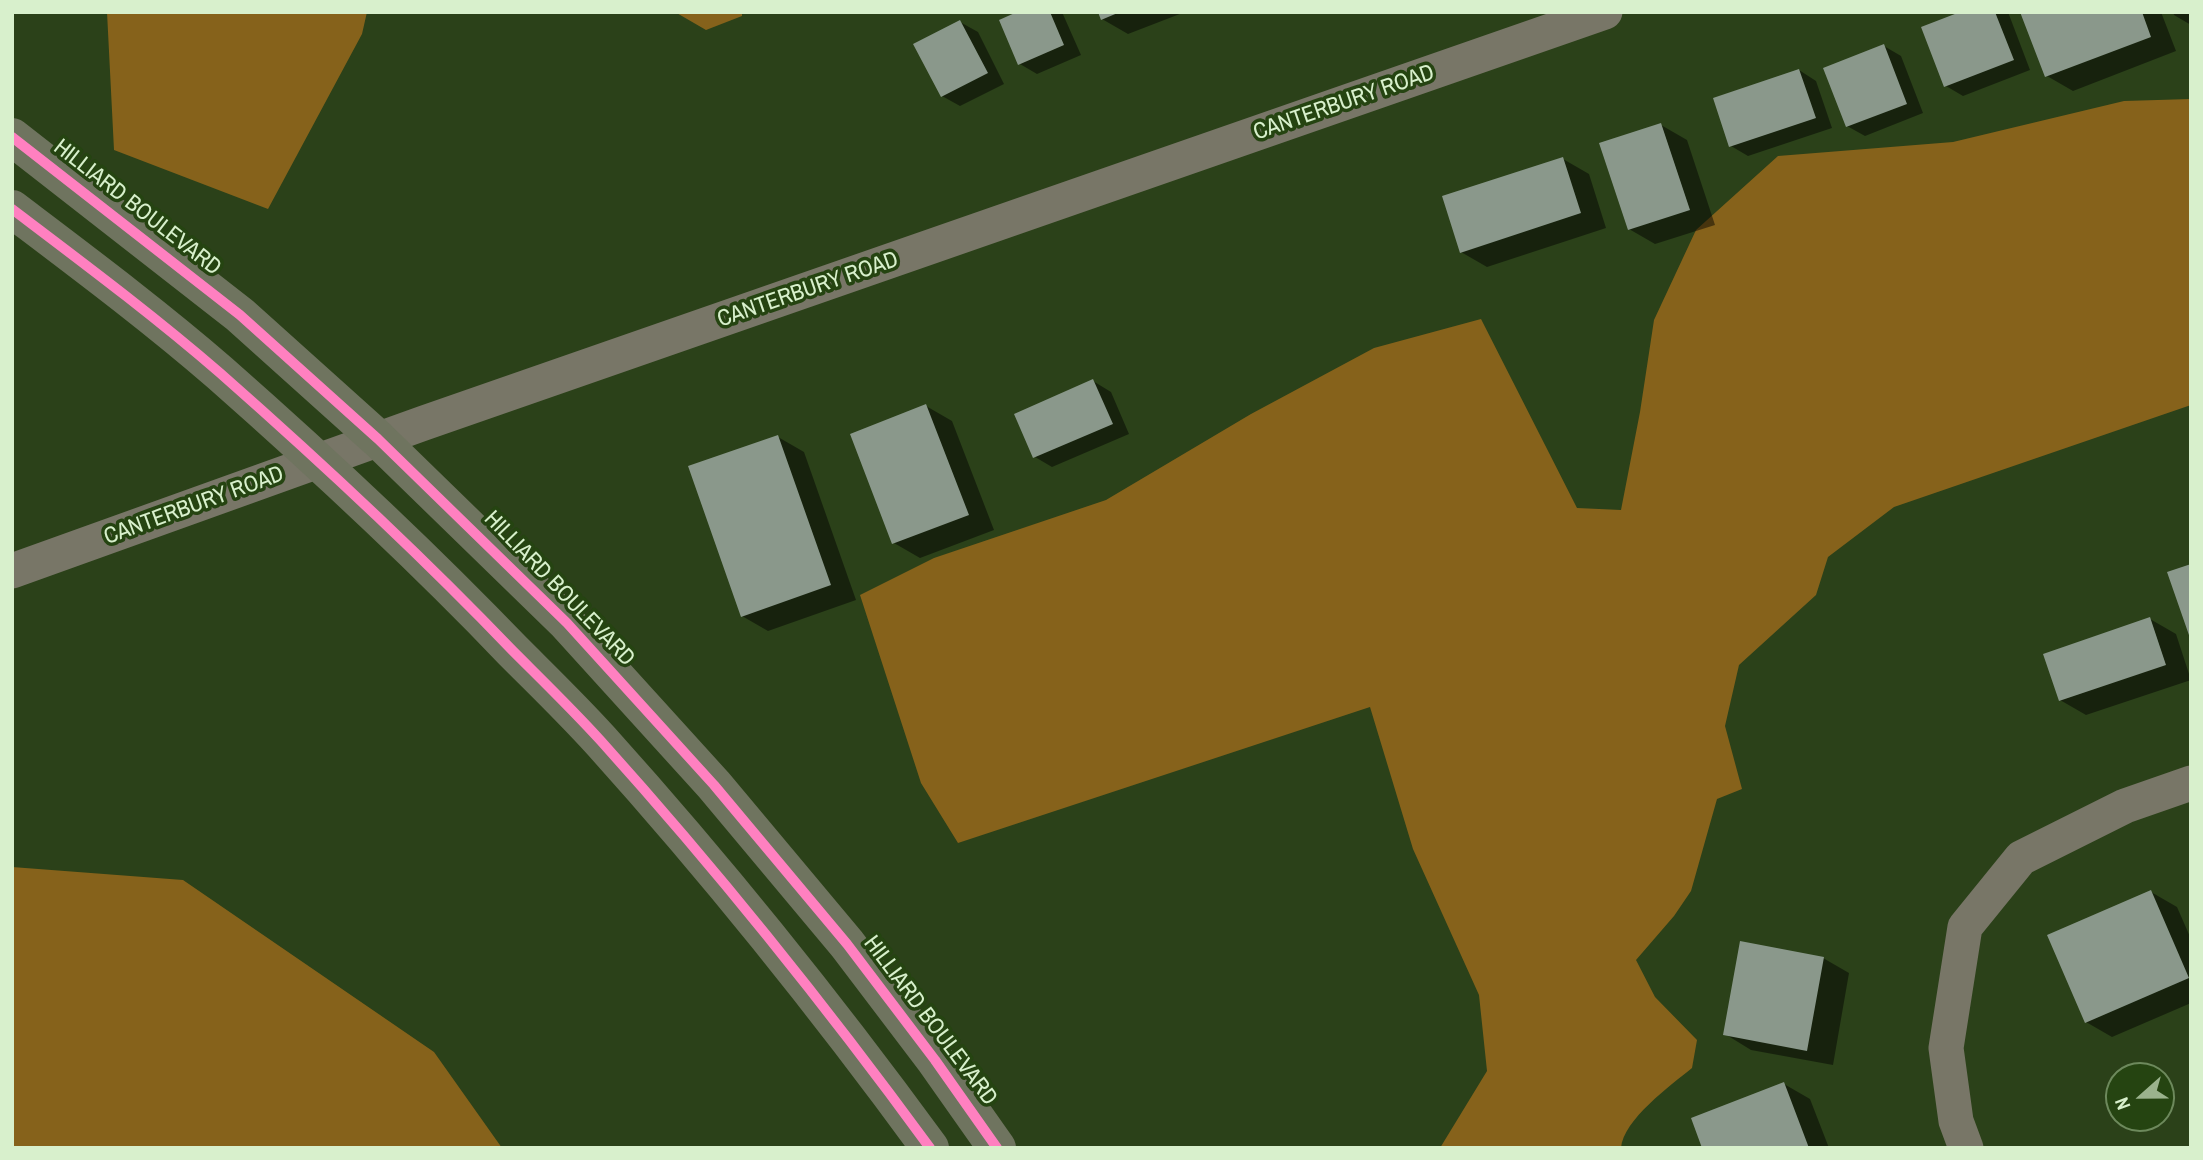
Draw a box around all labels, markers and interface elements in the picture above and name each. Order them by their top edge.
street label: CANTERBURY ROAD [1250,59,1438,147]
street label: HILLIARD BOULEVARD [48,134,226,282]
street label: CANTERBURY ROAD [714,246,902,334]
street label: CANTERBURY ROAD [100,461,288,551]
street label: HILLIARD BOULEVARD [478,506,640,672]
street label: HILLIARD BOULEVARD [857,931,1003,1111]
north arrow [2105,1062,2175,1132]
text: N [2108,1094,2136,1114]

